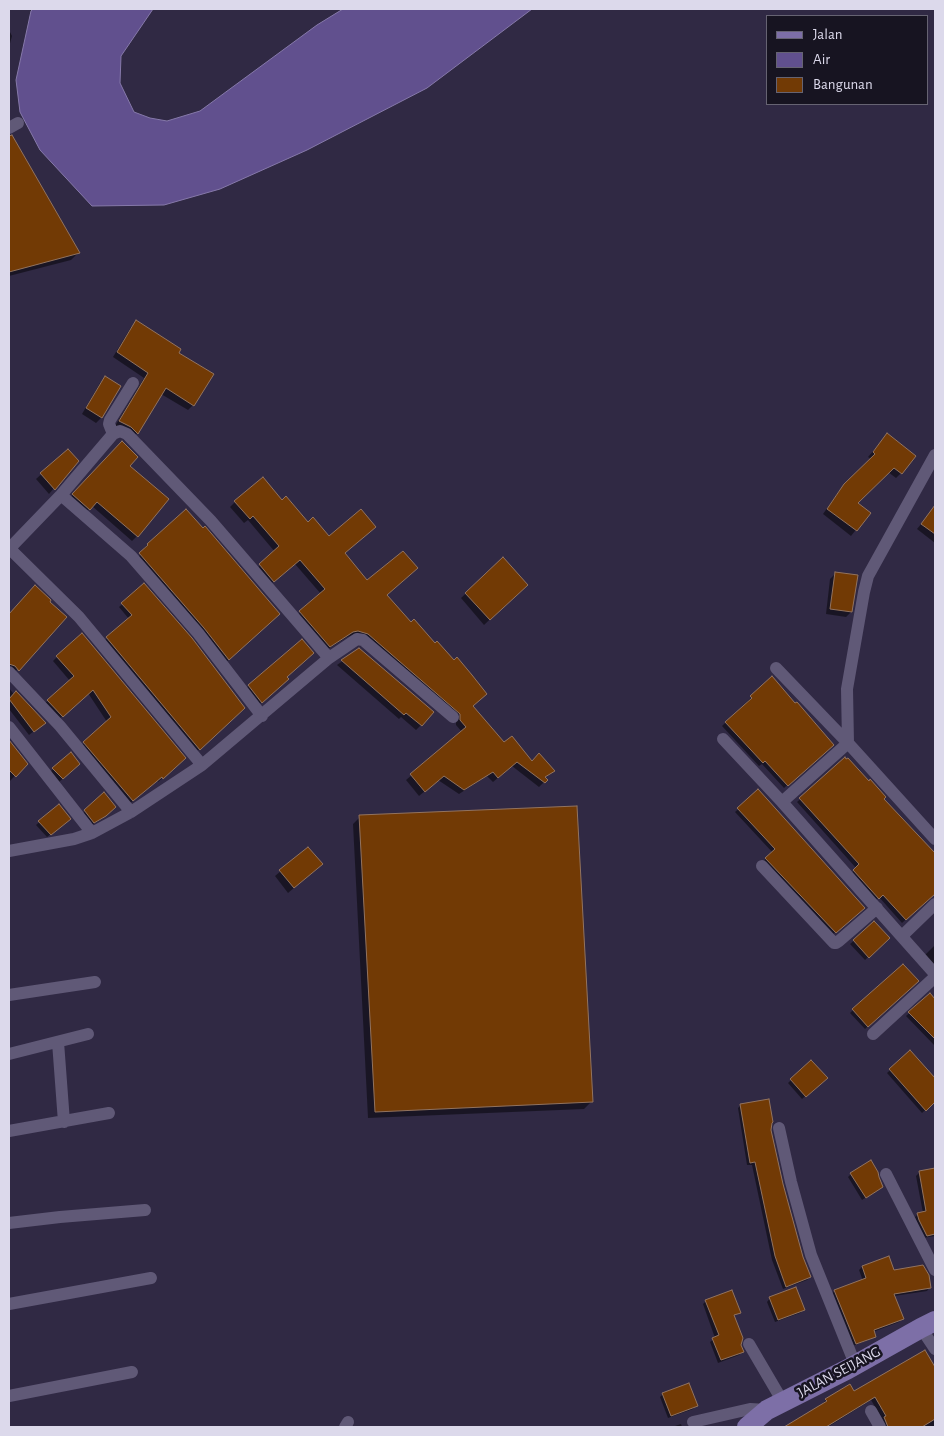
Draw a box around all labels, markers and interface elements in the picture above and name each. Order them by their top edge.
legend [766,15,929,105]
text: Jalan [813,27,843,42]
text: Air [813,52,830,67]
text: Bangunan [813,77,873,92]
street label: JALAN SEIJANG [794,1343,884,1401]

